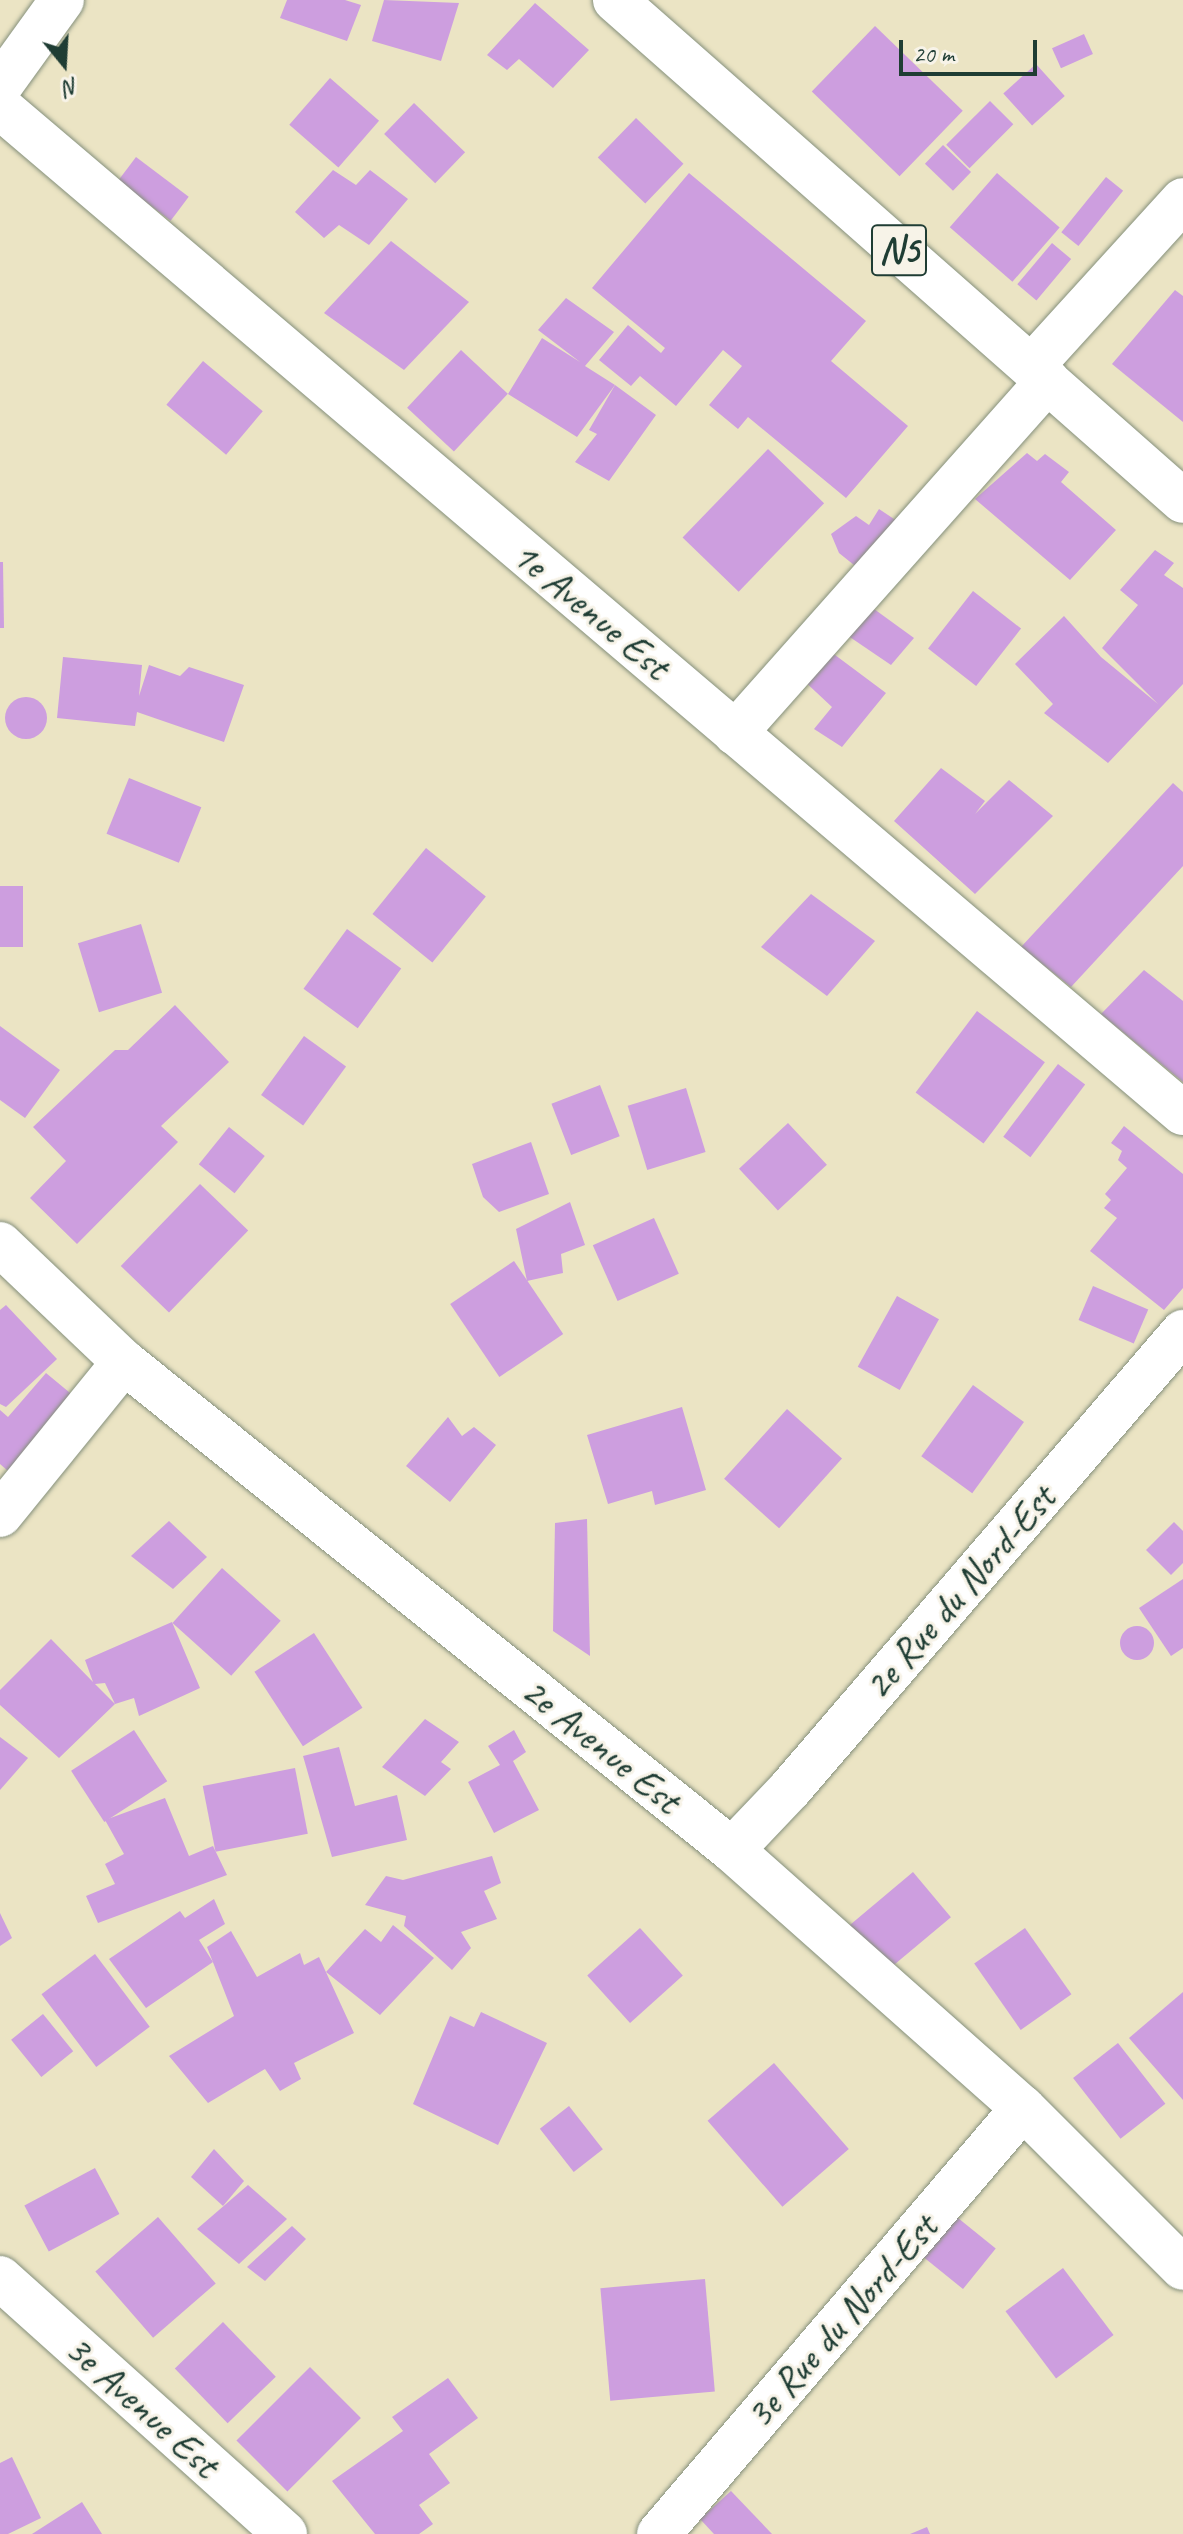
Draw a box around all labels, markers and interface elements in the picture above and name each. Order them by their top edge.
north arrow [24,24,104,104]
scale bar [903,24,1041,74]
text: 20 m [913,39,954,69]
text: N [61,71,82,102]
road number: N5 [869,216,929,284]
street label: 1e Avenue Est [503,530,679,690]
street label: 2e Rue du Nord-Est [853,1475,1065,1709]
street label: 2e Avenue Est [512,1666,690,1824]
street label: 3e Rue du Nord-Est [735,2204,947,2438]
street label: 3e Avenue Est [55,2324,229,2488]

